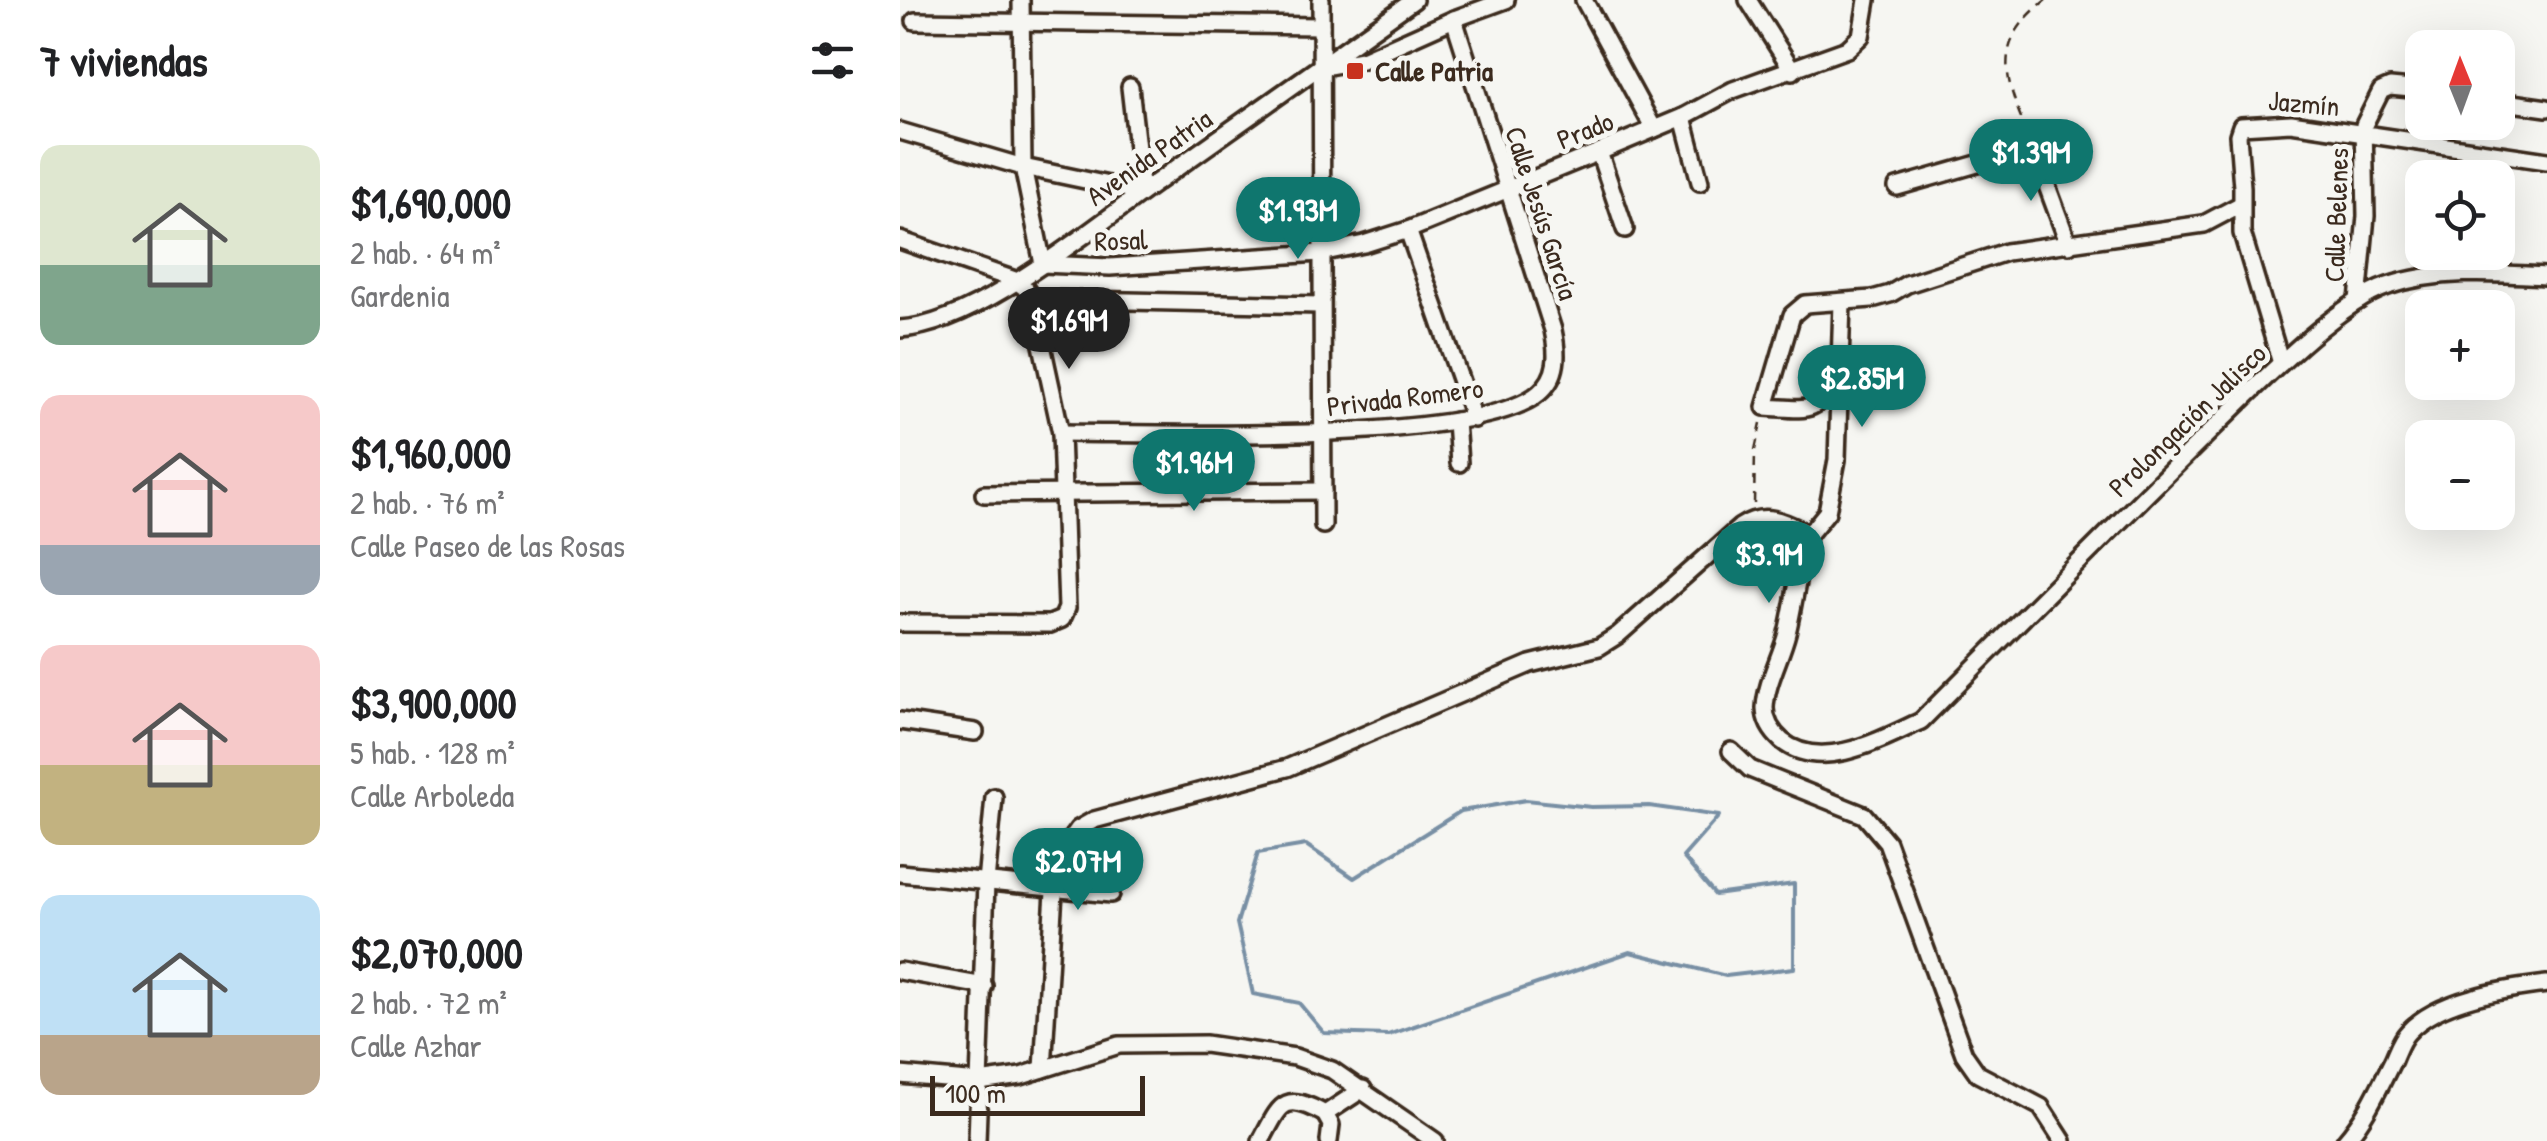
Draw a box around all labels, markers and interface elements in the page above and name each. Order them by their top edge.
north arrow [2405,30,2515,140]
map controls [2405,30,2515,530]
text: 7 viviendas [40,32,208,89]
icon: filters [805,33,860,88]
place label: Calle Patria [1375,52,1493,90]
marker: Calle Patria [1344,60,1366,82]
street label: Jazmín [2267,81,2341,125]
street label: Avenida Patria [1079,100,1219,214]
street label: Prado [1551,102,1619,158]
pin: $1.39M [1950,119,2112,204]
street label: Calle Jesús García [1496,122,1588,304]
text: $1.39M [1991,130,2071,173]
street label: Calle Belenes [2315,147,2357,283]
button: locate [2405,160,2515,270]
text: $1,690,000 [350,174,511,231]
pin: $1.93M [1217,177,1379,262]
icon: home [120,185,240,305]
text: $1.93M [1258,188,1338,231]
street label: Rosal [1094,220,1149,260]
text: 2 hab. · 64 m² [350,231,501,274]
text: Gardenia [350,274,450,317]
pin: $1.69M [988,287,1150,372]
button: + [2405,290,2515,400]
text: $1.69M [1030,298,1108,341]
street label: Prolongación Jalisco [2100,335,2274,505]
pin: $2.85M [1781,345,1943,430]
text: $2.85M [1820,356,1904,399]
street label: Privada Romero [1325,369,1485,425]
button: − [2405,420,2515,530]
text: $1,960,000 [350,424,511,481]
pin: $1.96M [1113,429,1275,514]
icon: home [120,435,240,555]
text: $1.96M [1155,440,1233,483]
text: 2 hab. · 76 m² [350,481,505,524]
pin: $3.9M [1699,521,1839,606]
text: Calle Paseo de las Rosas [350,524,625,567]
text: $3.9M [1735,532,1803,575]
text: $3,900,000 [350,674,517,731]
icon: home [120,685,240,805]
text: 5 hab. · 128 m² [350,731,515,774]
text: Calle Arboleda [350,774,514,817]
pin: $2.07M [997,828,1159,913]
text: $2.07M [1034,839,1122,882]
text: $2,070,000 [350,924,523,981]
icon: home [120,935,240,1055]
text: 2 hab. · 72 m² [350,981,507,1024]
text: Calle Azhar [350,1024,482,1067]
scale bar [930,1071,1145,1116]
text: 100 m [945,1074,1006,1112]

